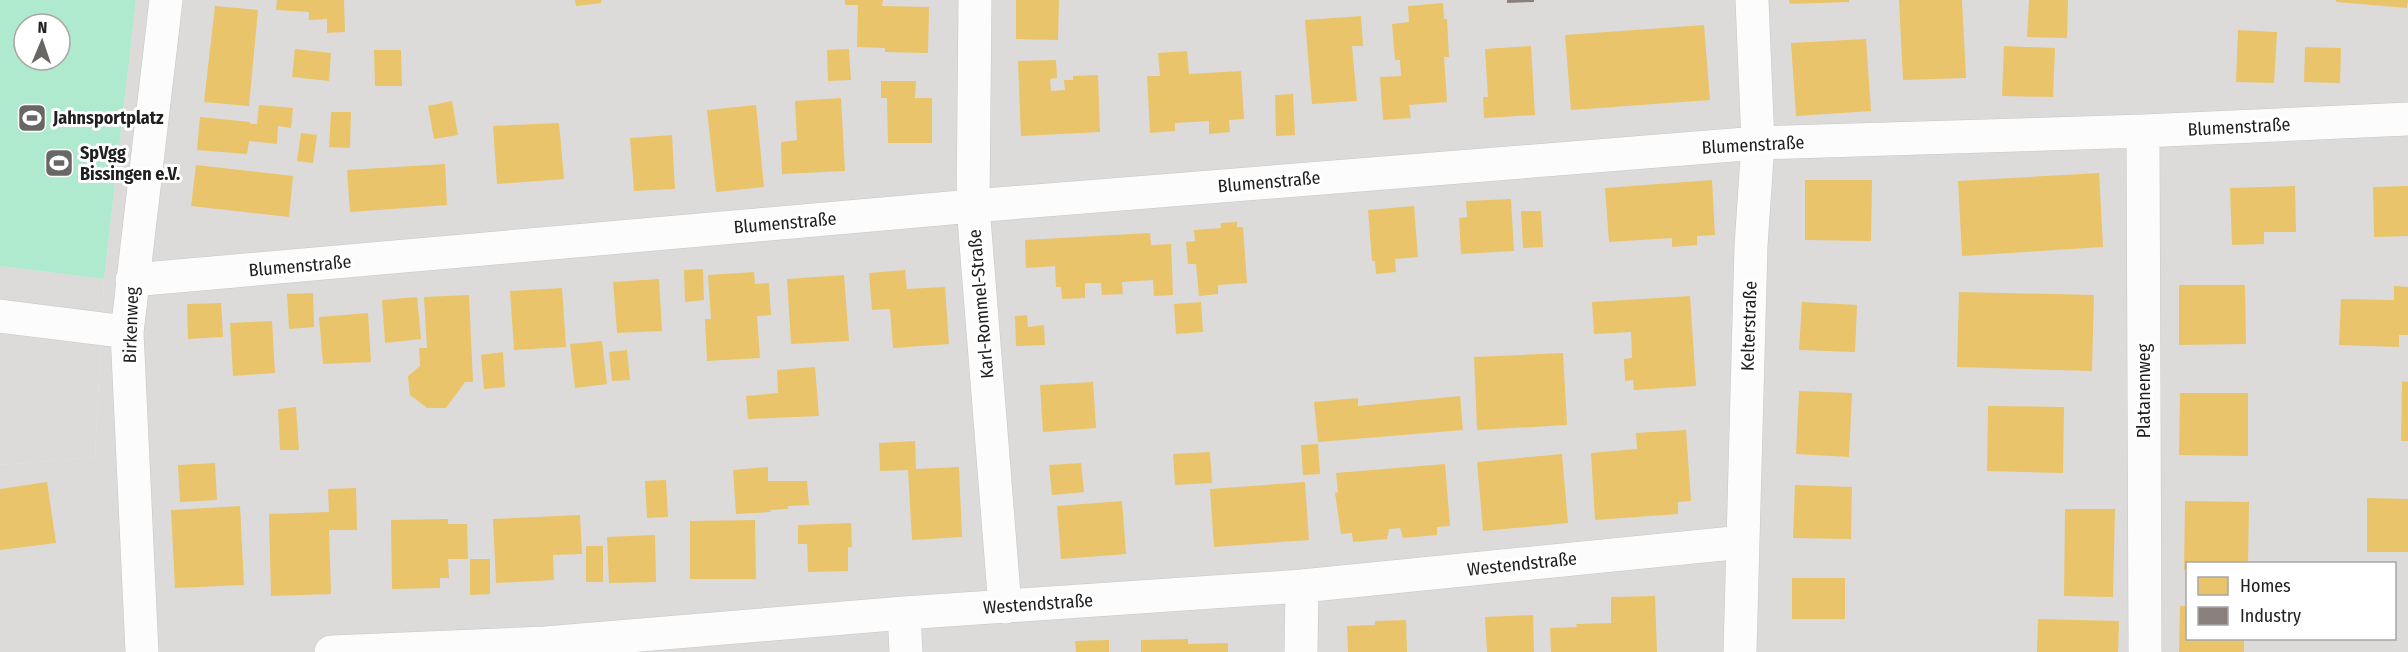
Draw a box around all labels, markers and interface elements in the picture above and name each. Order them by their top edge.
north arrow [12,12,72,72]
text: N [37,18,48,37]
sports icon: Jahnsportplatz [16,102,48,134]
place label: Jahnsportplatz [52,107,164,129]
street label: Blumenstraße [2187,113,2291,141]
street label: Blumenstraße [1701,131,1805,159]
place label: SpVgg Bissingen e.V. [80,142,180,185]
sports icon: SpVgg Bissingen e.V. [43,147,75,179]
street label: Blumenstraße [1217,167,1321,197]
street label: Blumenstraße [733,208,837,238]
street label: Karl-Rommel-Straße [964,228,998,380]
street label: Blumenstraße [248,251,352,281]
street label: Kelterstraße [1736,280,1762,371]
street label: Birkenweg [119,286,143,364]
street label: Platanenweg [2133,343,2155,438]
street label: Westendstraße [1466,547,1578,581]
legend [2186,562,2396,640]
text: Homes [2240,575,2291,597]
street label: Westendstraße [982,589,1094,619]
text: Industry [2240,605,2301,627]

